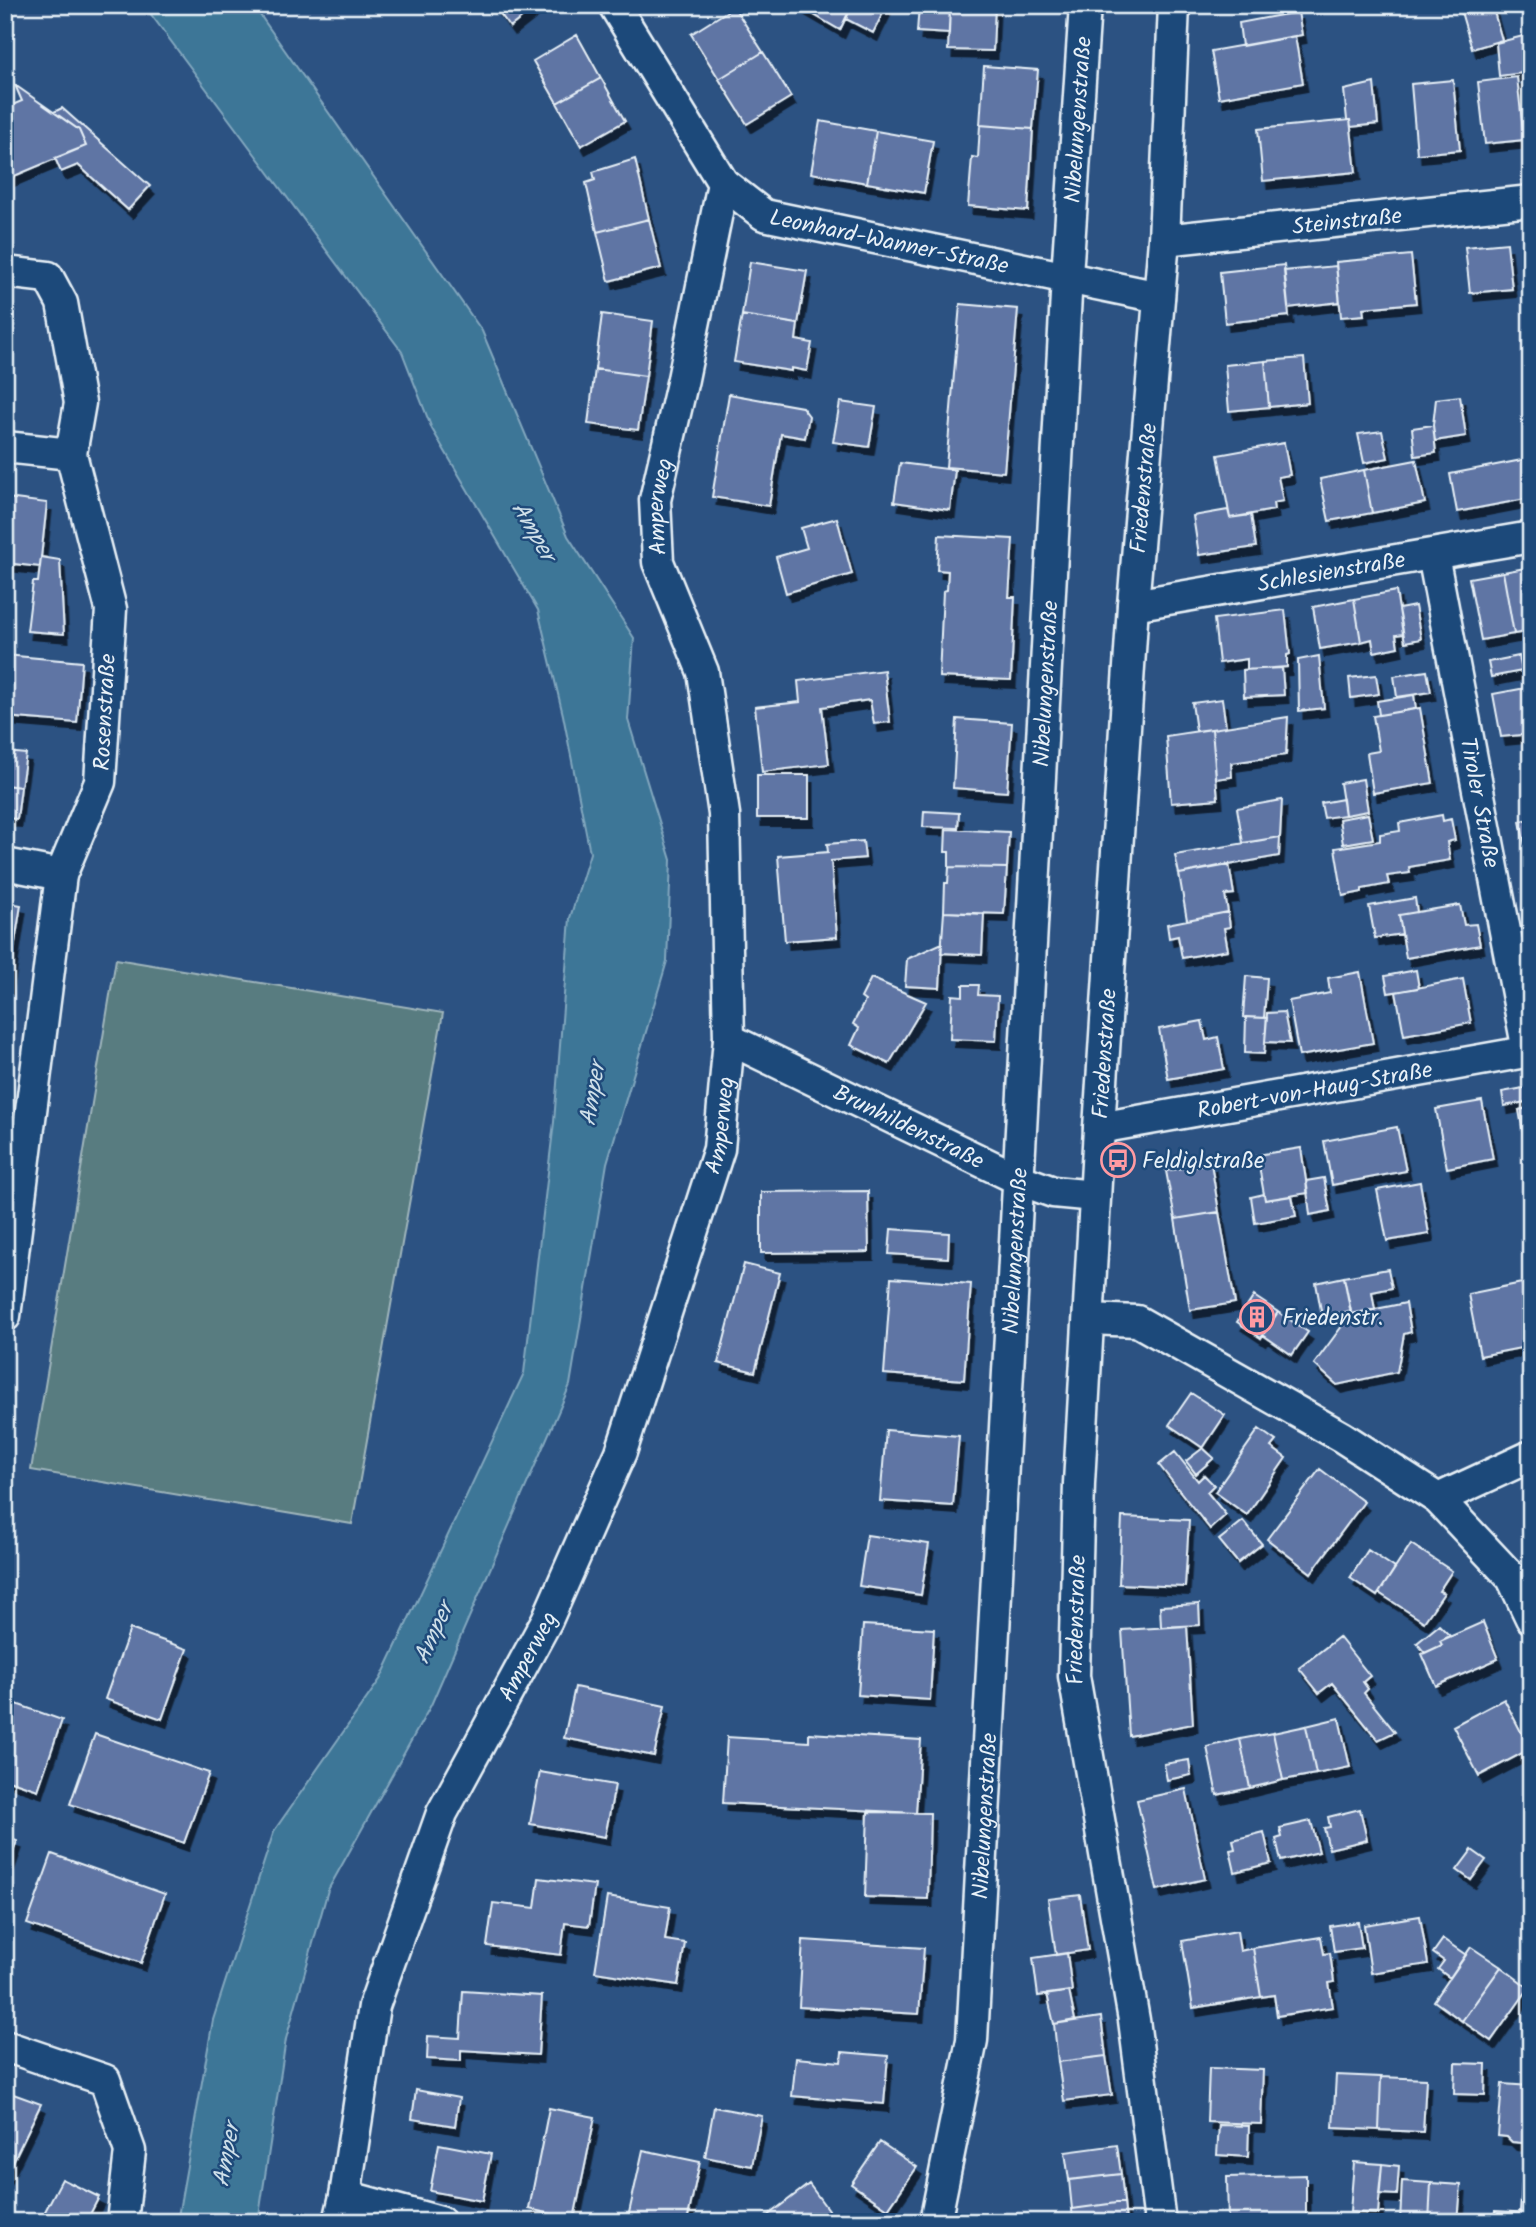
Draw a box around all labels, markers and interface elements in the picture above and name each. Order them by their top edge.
street label: Nibelungenstraße [1056,35,1103,204]
street label: Steinstraße [1290,199,1404,246]
street label: Leonhard-Wanner-Straße [766,201,1012,285]
street label: Friedenstraße [1121,422,1168,555]
street label: Amperweg [639,455,684,556]
water label: Amper [500,494,568,574]
street label: Schlesienstraße [1255,543,1408,603]
street label: Nibelungenstraße [1025,599,1070,768]
street label: Rosenstraße [85,653,127,772]
street label: Tiroler Straße [1448,735,1509,871]
street label: Friedenstraße [1084,987,1128,1120]
street label: Robert-von-Haug-Straße [1194,1053,1436,1130]
water label: Amper [569,1055,619,1129]
street label: Amperweg [696,1075,746,1179]
street label: Brunhildenstraße [826,1076,990,1180]
bus stop icon: Feldiglstraße [1099,1141,1137,1179]
place label: Feldiglstraße [1142,1144,1264,1180]
street label: Nibelungenstraße [994,1167,1039,1335]
building icon: Friedenstr. [1238,1298,1276,1336]
place label: Friedenstr. [1282,1301,1383,1337]
street label: Friedenstraße [1057,1554,1097,1688]
water label: Amper [404,1592,467,1671]
street label: Amperweg [490,1606,568,1709]
street label: Nibelungenstraße [964,1732,1009,1901]
water label: Amper [203,2115,253,2190]

